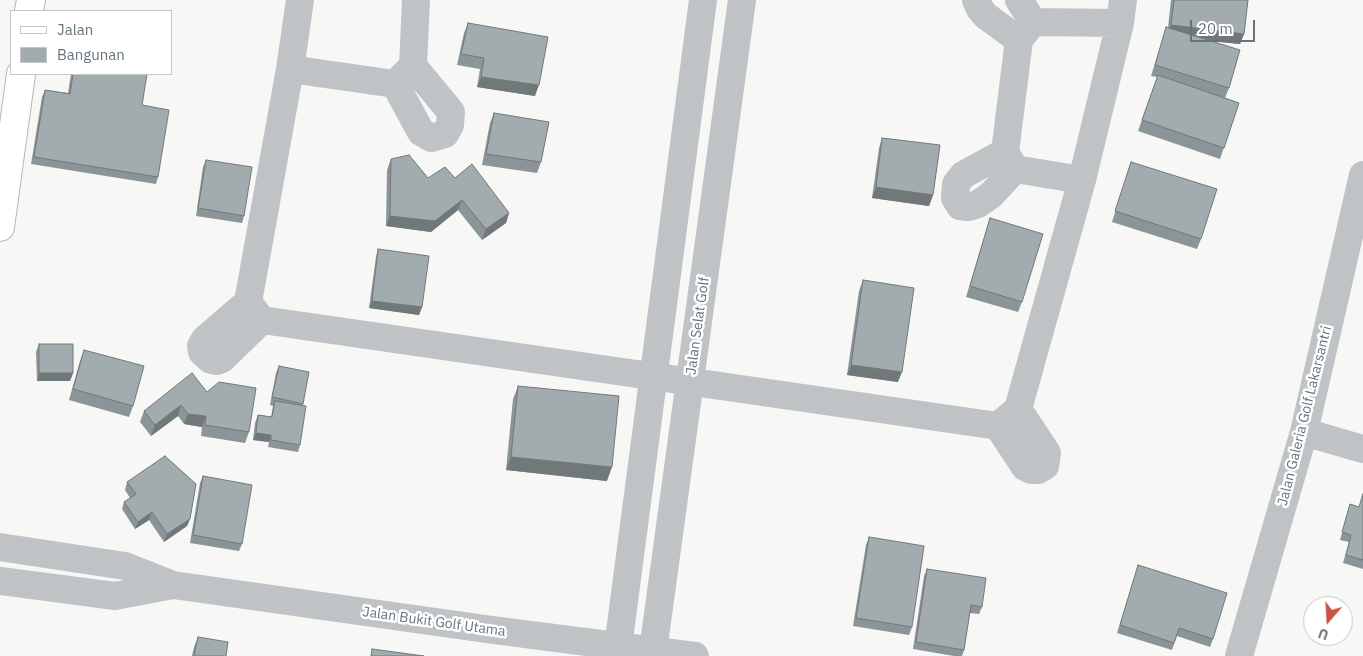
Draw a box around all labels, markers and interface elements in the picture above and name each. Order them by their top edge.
legend [10,10,172,75]
scale bar [1193,10,1258,42]
text: 20 m [1198,19,1233,38]
text: Jalan [57,20,93,39]
text: Bangunan [57,45,125,64]
street label: Jalan Selat Golf [683,276,713,376]
street label: Jalan Galeria Golf Lakarsantri [1275,324,1335,508]
north arrow [1303,596,1353,646]
street label: Jalan Bukit Golf Utama [361,604,507,640]
text: U [1316,624,1331,644]

